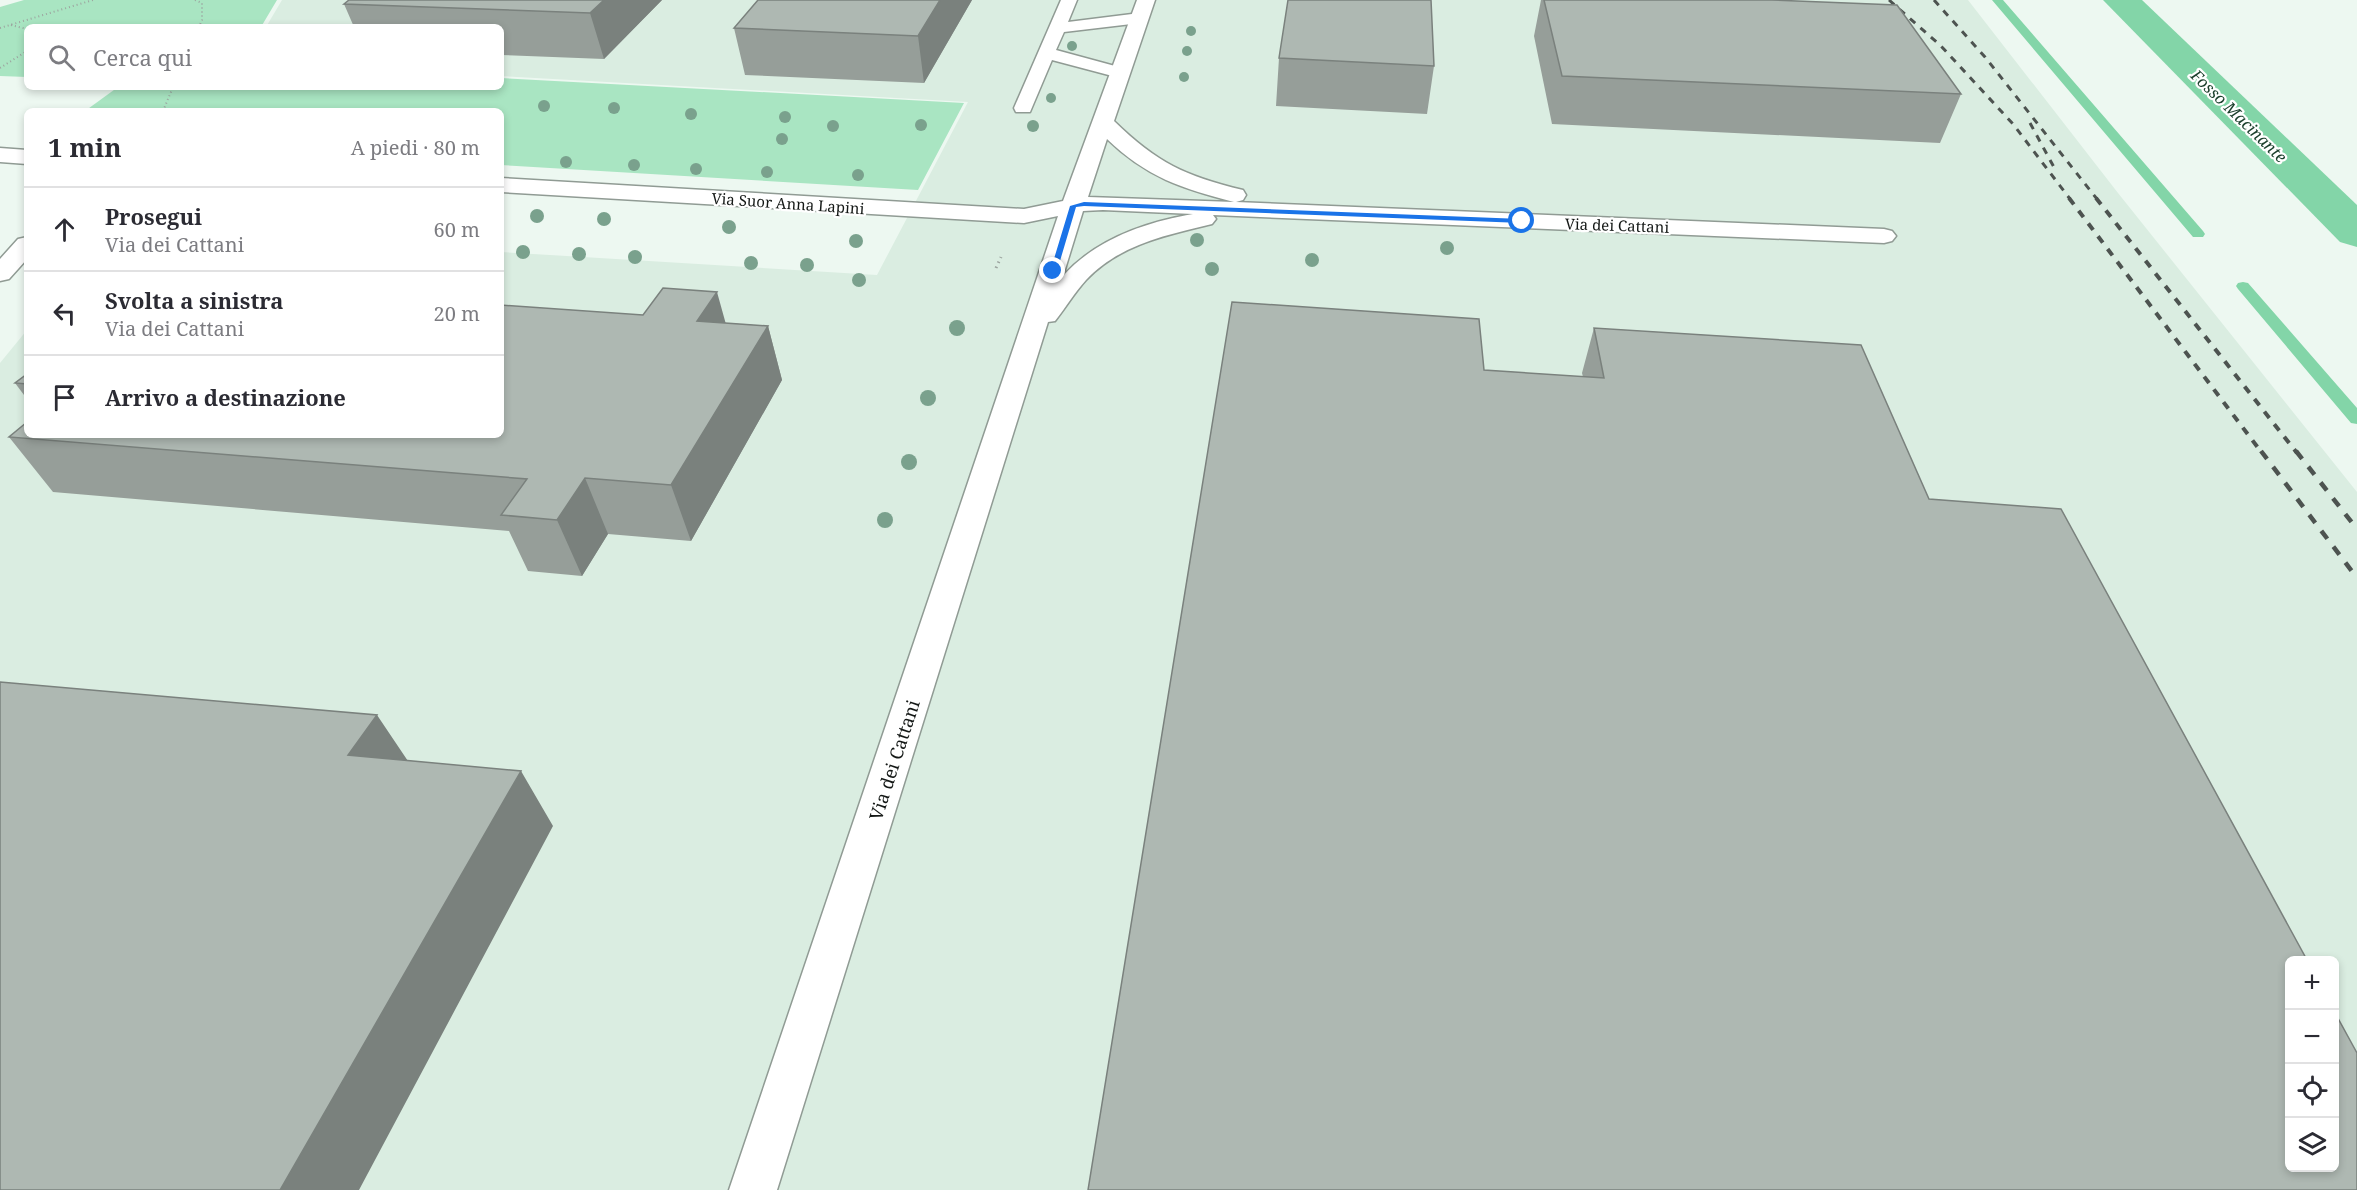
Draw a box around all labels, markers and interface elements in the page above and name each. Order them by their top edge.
search box [24,24,504,90]
icon: search [45,41,78,74]
text: Cerca qui [93,42,192,72]
water label: Fosso Macinante [2186,64,2292,168]
text: 1 min [48,129,122,165]
text: A piedi · 80 m [351,134,480,161]
street label: Via Suor Anna Lapini [711,188,865,218]
text: Prosegui [105,201,202,231]
route start [1508,207,1534,233]
icon: ahead [48,213,81,246]
street label: Via dei Cattani [1565,213,1670,237]
text: 60 m [434,216,480,243]
text: Via dei Cattani [105,231,244,258]
route end [1039,257,1065,283]
text: Svolta a sinistra [105,285,284,315]
icon: left [48,297,81,330]
text: 20 m [434,300,480,327]
text: Via dei Cattani [105,315,244,342]
icon: arrive [48,381,81,414]
text: Arrivo a destinazione [105,382,346,412]
street label: Via dei Cattani [863,697,925,823]
map controls [2285,956,2339,1172]
button: + [2285,956,2339,1010]
button: − [2285,1010,2339,1064]
button: locate [2285,1064,2339,1118]
button: layers [2285,1118,2339,1172]

